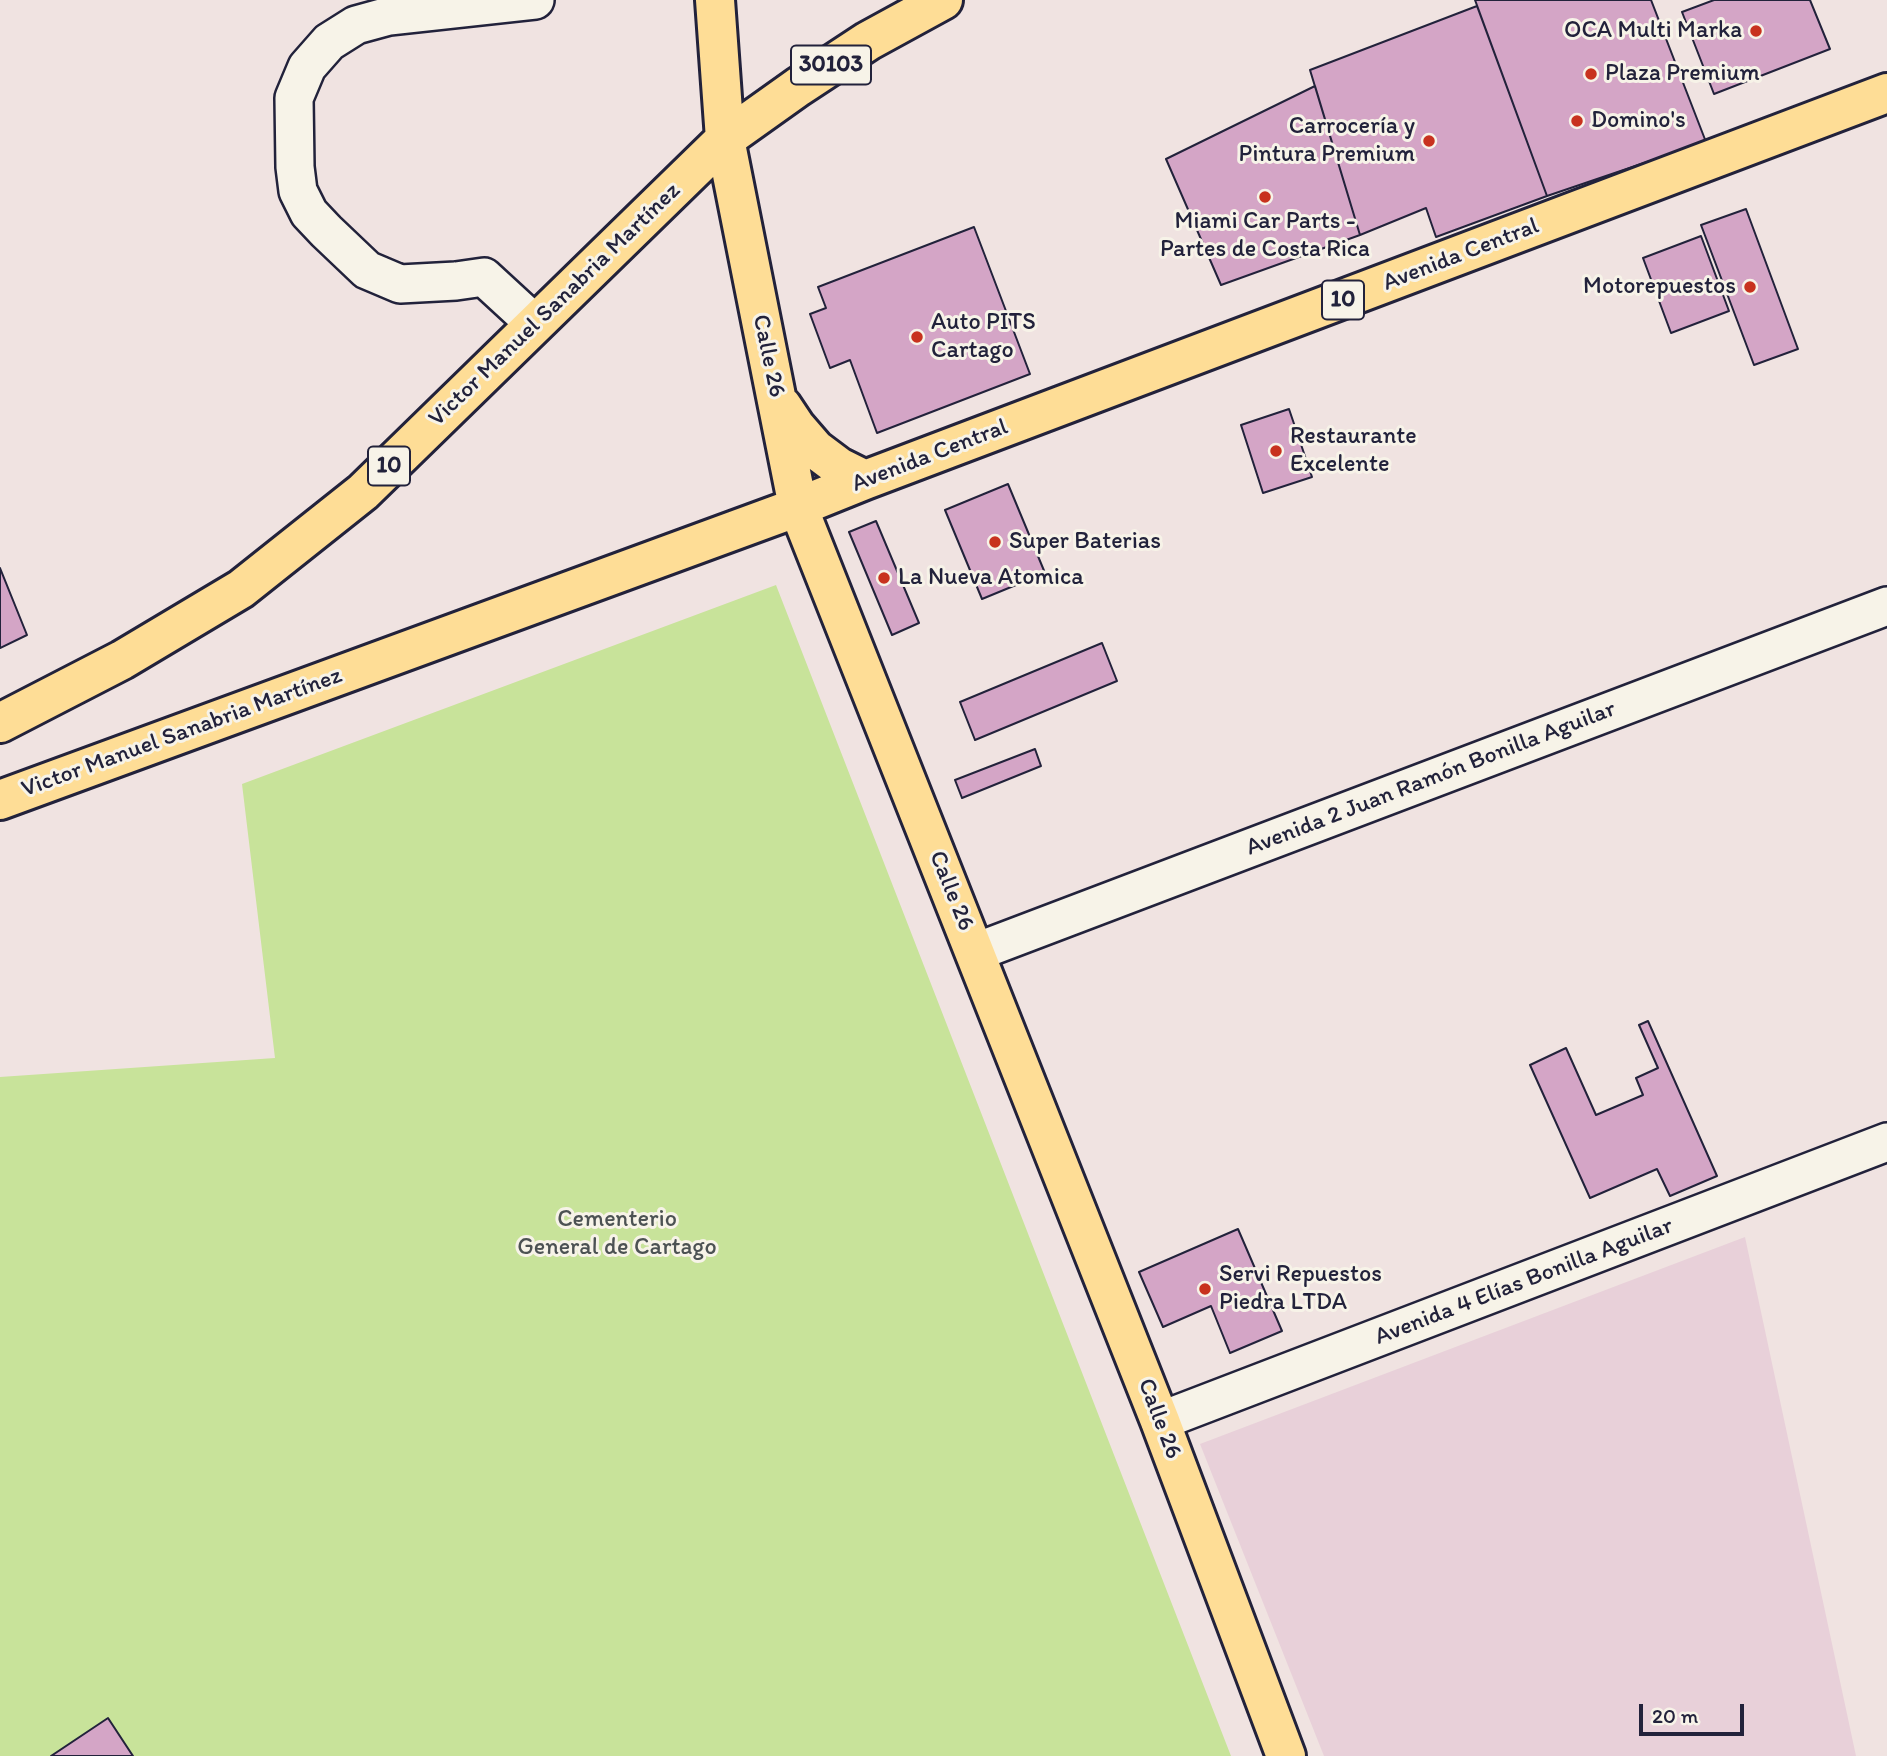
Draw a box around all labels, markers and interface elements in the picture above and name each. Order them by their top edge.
place label: OCA Multi Marka [1564,17,1742,45]
marker: OCA Multi Marka [1748,23,1764,39]
road number: 30103 [791,46,871,85]
place label: Plaza Premium [1605,60,1760,88]
marker: Plaza Premium [1583,66,1599,82]
place label: Domino's [1591,107,1686,135]
place label: Carrocería y Pintura Premium [1238,113,1415,169]
marker: Domino's [1569,113,1585,129]
marker: Carrocería y Pintura Premium [1421,133,1437,149]
street label: Victor Manuel Sanabria Martínez [423,177,687,433]
marker: Miami Car Parts - Partes de Costa Rica [1257,189,1273,205]
place label: Miami Car Parts - Partes de Costa Rica [1160,208,1370,264]
street label: Avenida Central [1379,212,1543,298]
place label: Motorepuestos [1583,273,1736,301]
marker: Motorepuestos [1742,279,1758,295]
road number: 10 [1322,280,1364,320]
place label: Auto PITS Cartago [931,309,1036,365]
street label: Calle 26 [745,312,791,400]
marker: Auto PITS Cartago [909,329,925,345]
street label: Avenida Central [848,413,1012,499]
place label: Restaurante Excelente [1290,423,1417,479]
marker: Restaurante Excelente [1268,443,1284,459]
road number: 10 [368,446,410,486]
place label: Super Baterias [1009,528,1161,556]
marker: Super Baterias [987,534,1003,550]
place label: La Nueva Atomica [898,564,1084,592]
marker: La Nueva Atomica [876,570,892,586]
street label: Victor Manuel Sanabria Martínez [18,662,346,804]
street label: Avenida 2 Juan Ramón Bonilla Aguilar [1242,695,1620,863]
street label: Calle 26 [922,847,980,935]
park label: Cementerio General de Cartago [517,1206,717,1262]
street label: Avenida 4 Elías Bonilla Aguilar [1371,1212,1677,1352]
place label: Servi Repuestos Piedra LTDA [1219,1261,1382,1317]
marker: Servi Repuestos Piedra LTDA [1197,1281,1213,1297]
street label: Calle 26 [1131,1375,1187,1463]
scale bar [1642,1690,1747,1734]
text: 20 m [1652,1703,1698,1728]

